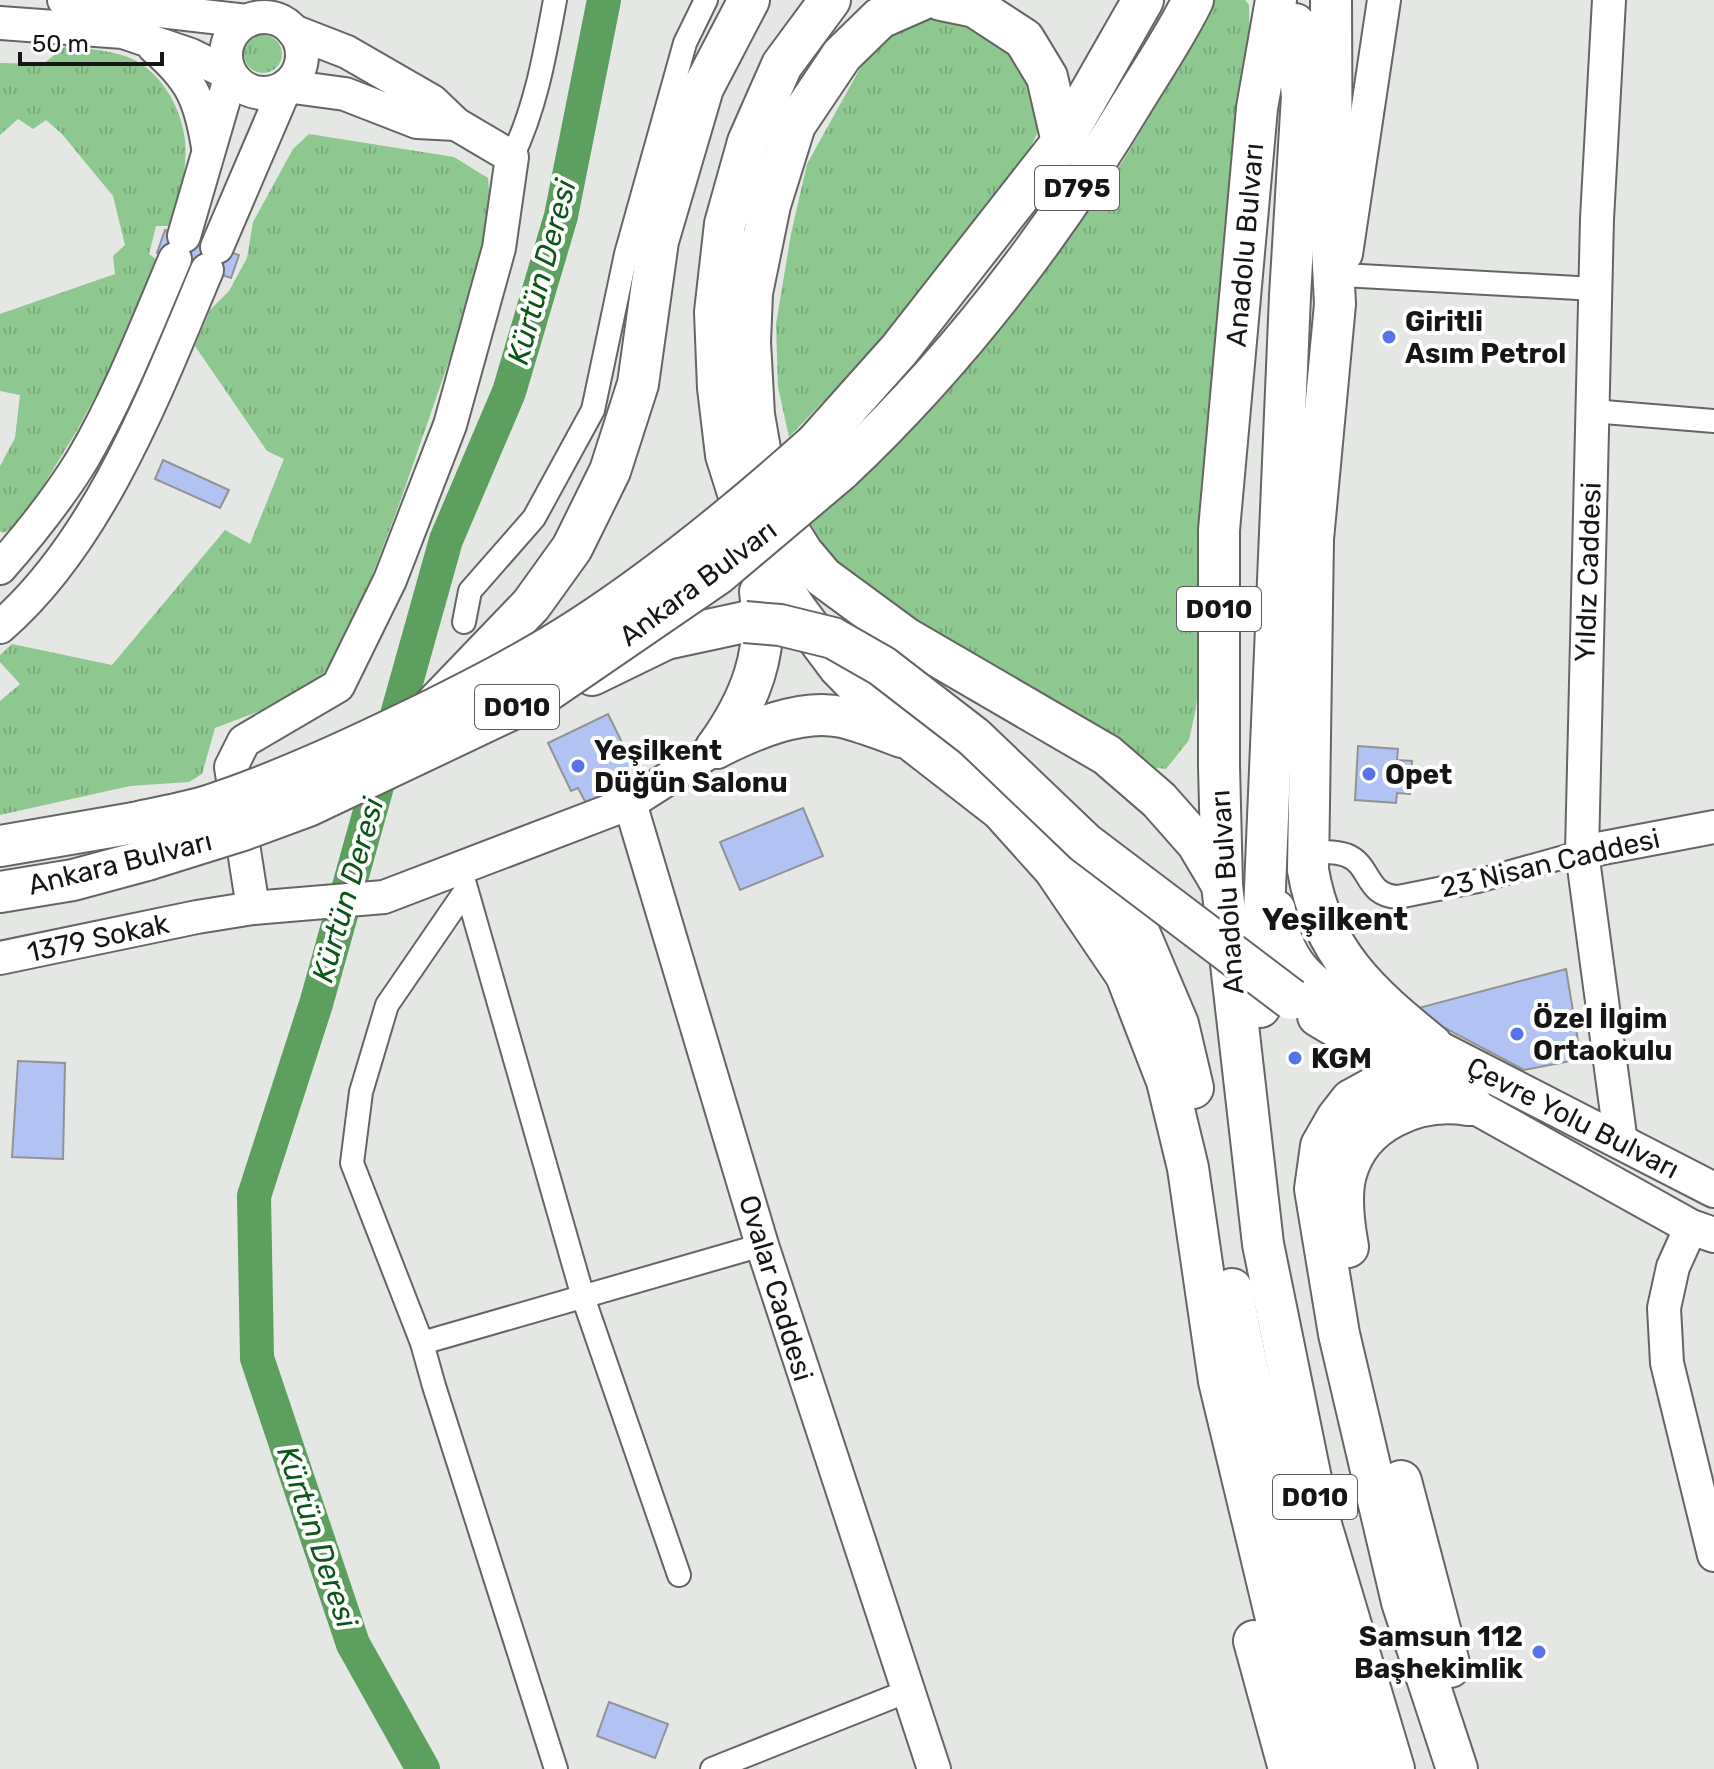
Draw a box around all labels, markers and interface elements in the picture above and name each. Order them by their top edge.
scale bar [20,16,162,66]
text: 50 m [32,30,89,58]
street label: Anadolu Bulvarı [1220,142,1270,348]
road number: D795 [1035,166,1119,210]
water label: Kürtün Deresi [500,175,584,368]
place label: Giritli Asım Petrol [1405,305,1566,370]
marker: Giritli Asım Petrol [1380,328,1398,346]
street label: Yıldız Caddesi [1568,482,1608,662]
street label: Ankara Bulvarı [613,513,783,653]
road number: D010 [1177,587,1261,631]
road number: D010 [475,685,559,729]
place label: Yeşilkent Düğün Salonu [594,734,788,799]
marker: Yeşilkent Düğün Salonu [569,757,587,775]
place label: Opet [1385,758,1452,791]
marker: Opet [1360,765,1378,783]
street label: Anadolu Bulvarı [1203,789,1251,995]
water label: Kürtün Deresi [305,793,392,986]
street label: 23 Nisan Caddesi [1437,822,1663,904]
street label: Ankara Bulvarı [25,824,215,902]
district label: Yeşilkent [1262,900,1408,938]
street label: 1379 Sokak [24,907,172,969]
place label: Özel İlgim Ortaokulu [1533,1002,1673,1067]
marker: Özel İlgim Ortaokulu [1508,1025,1526,1043]
place label: KGM [1311,1042,1372,1075]
marker: KGM [1286,1049,1304,1067]
street label: Çevre Yolu Bulvarı [1461,1050,1685,1186]
street label: Ovalar Caddesi [732,1191,820,1385]
water label: Kürtün Deresi [269,1441,365,1633]
road number: D010 [1273,1475,1357,1519]
place label: Samsun 112 Başhekimlik [1354,1620,1524,1685]
marker: Samsun 112 Başhekimlik [1530,1643,1548,1661]

